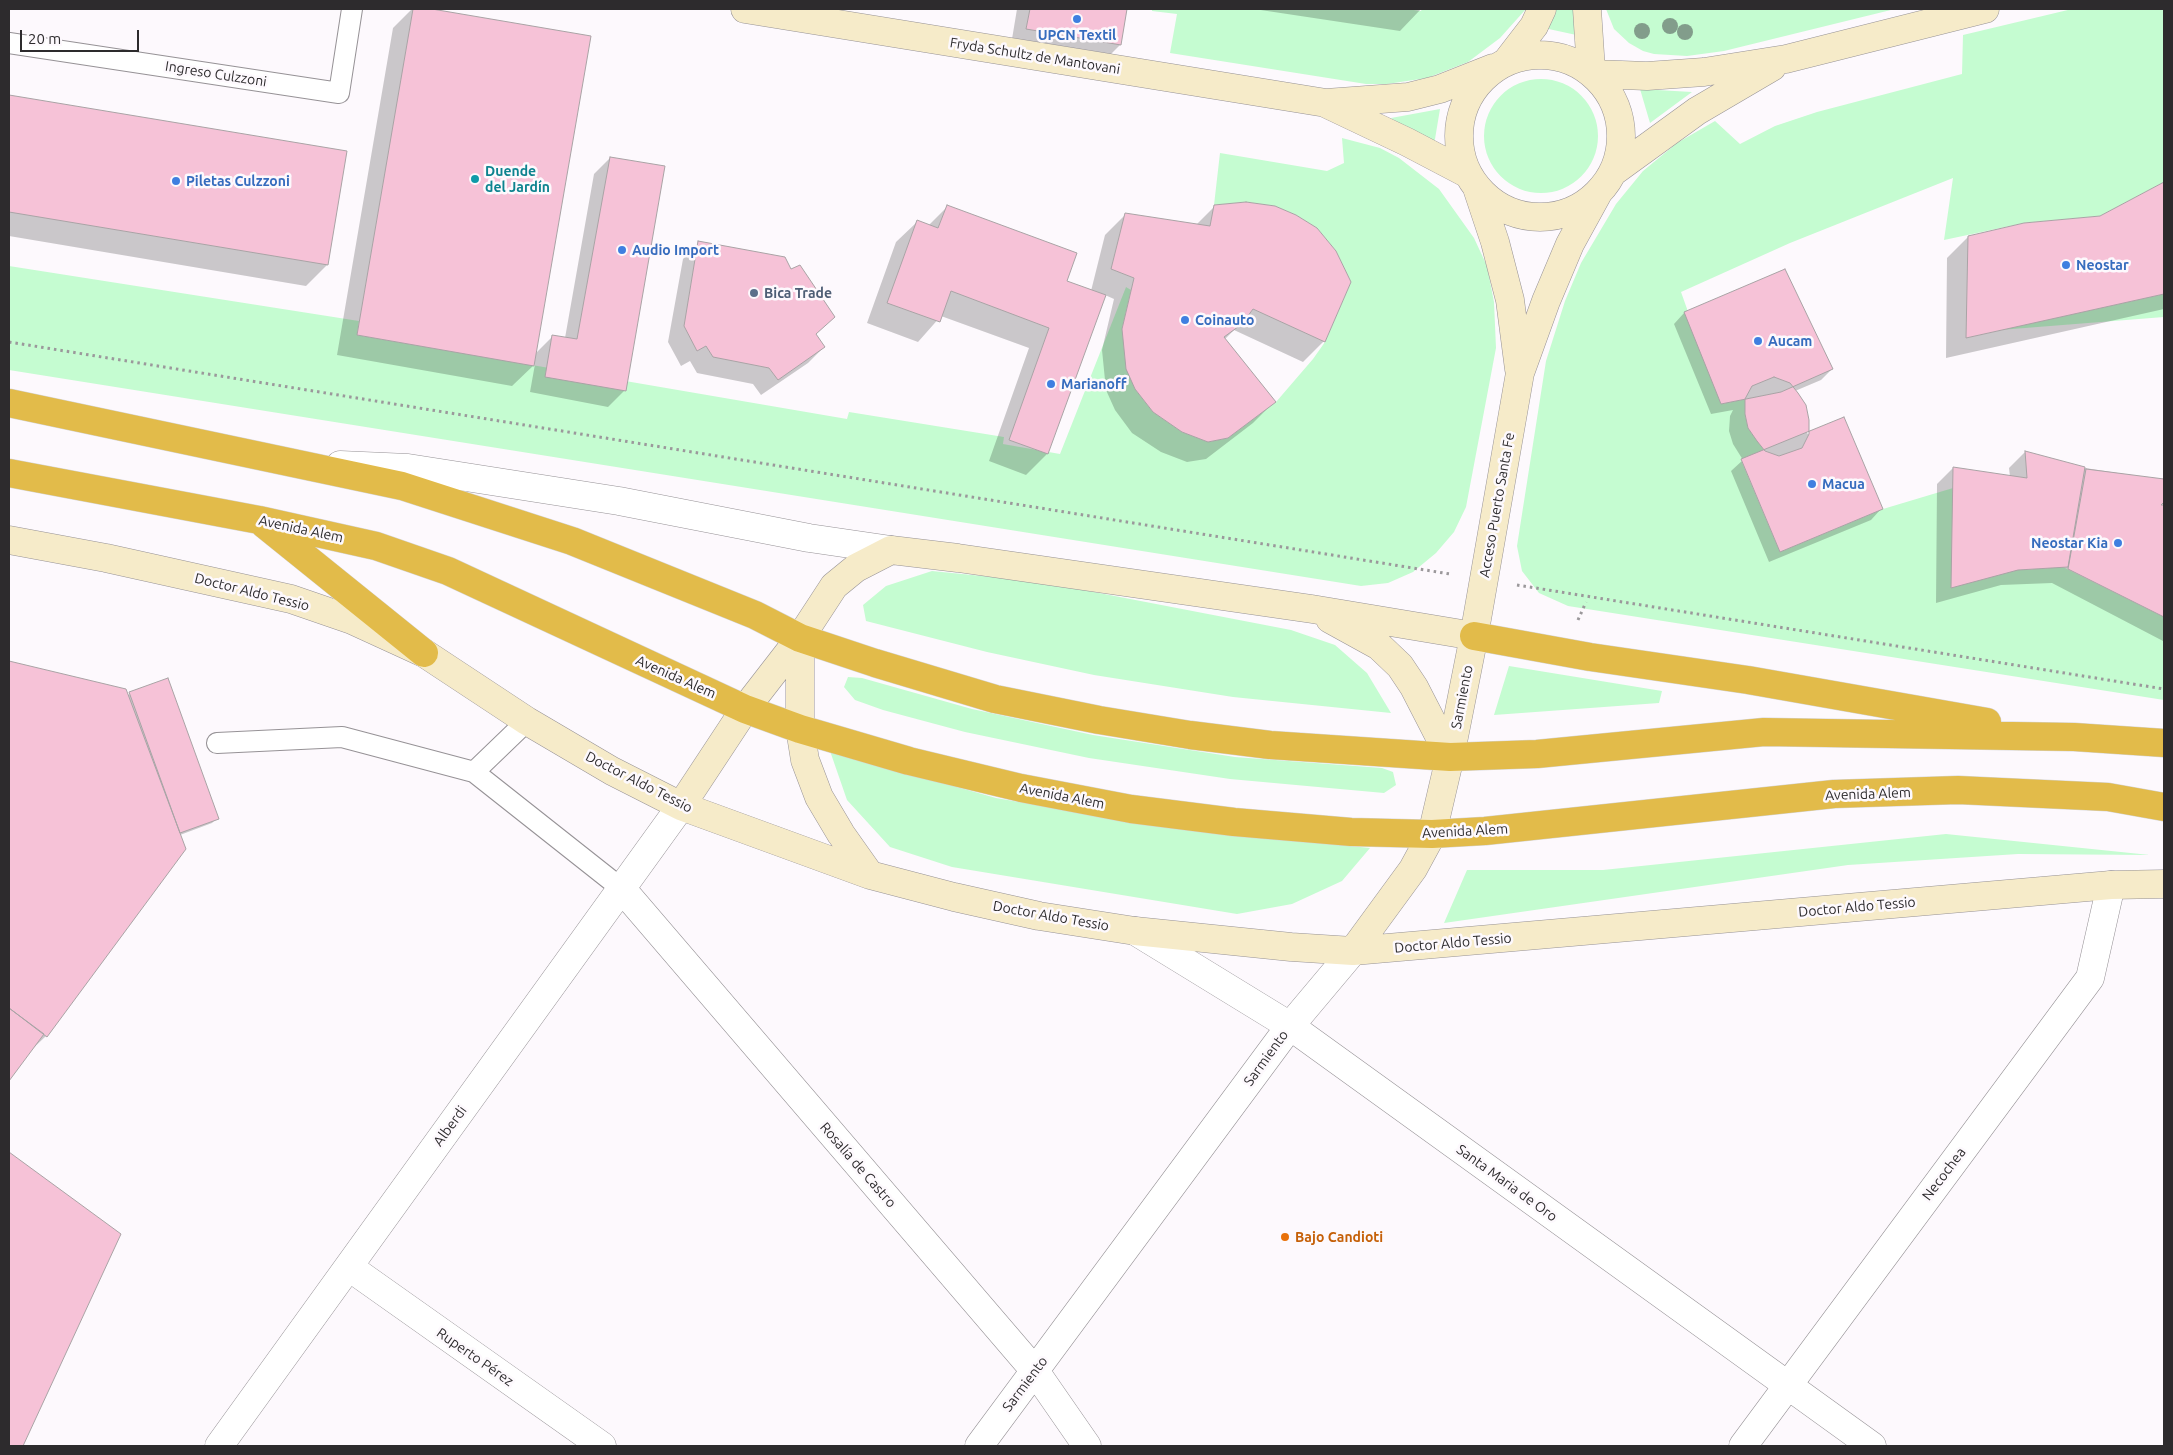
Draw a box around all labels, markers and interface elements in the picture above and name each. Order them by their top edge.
marker: UPCN Textil [1071,13,1083,25]
scale bar [22,20,141,52]
place label: UPCN Textil [1038,27,1116,43]
text: 20 m [28,30,61,47]
street label: Fryda Schultz de Mantovani [949,34,1121,78]
street label: Ingreso Culzzoni [164,58,268,90]
place label: Duende del Jardín [485,163,550,196]
place label: Piletas Culzzoni [186,173,290,189]
marker: Duende del Jardín [469,173,481,185]
marker: Piletas Culzzoni [170,175,182,187]
place label: Audio Import [632,242,719,258]
marker: Audio Import [616,244,628,256]
place label: Neostar [2076,257,2129,273]
marker: Neostar [2060,259,2072,271]
place label: Bica Trade [764,285,832,301]
marker: Bica Trade [748,287,760,299]
place label: Coinauto [1195,312,1254,328]
marker: Coinauto [1179,314,1191,326]
place label: Aucam [1768,333,1812,349]
marker: Aucam [1752,335,1764,347]
place label: Marianoff [1061,376,1126,392]
marker: Marianoff [1045,378,1057,390]
street label: Acceso Puerto Santa Fe [1476,431,1518,579]
place label: Macua [1822,476,1865,492]
marker: Macua [1806,478,1818,490]
street label: Avenida Alem [257,512,345,546]
place label: Neostar Kia [2031,535,2108,551]
marker: Neostar Kia [2112,537,2124,549]
street label: Doctor Aldo Tessio [193,570,311,614]
street label: Avenida Alem [633,652,719,702]
street label: Sarmiento [1448,664,1476,730]
street label: Doctor Aldo Tessio [583,748,695,816]
street label: Avenida Alem [1018,780,1106,812]
street label: Avenida Alem [1825,784,1911,804]
street label: Avenida Alem [1422,820,1508,842]
street label: Doctor Aldo Tessio [1798,894,1916,920]
street label: Doctor Aldo Tessio [992,898,1110,934]
street label: Doctor Aldo Tessio [1394,930,1512,956]
street label: Sarmiento [1240,1027,1292,1089]
street label: Alberdi [430,1103,470,1149]
street label: Rosalía de Castro [816,1119,900,1211]
street label: Santa Maria de Oro [1453,1141,1561,1225]
street label: Necochea [1919,1144,1969,1204]
place label: Bajo Candioti [1295,1229,1383,1245]
marker: Bajo Candioti [1279,1231,1291,1243]
street label: Ruperto Pérez [433,1324,517,1390]
street label: Sarmiento [999,1353,1051,1415]

